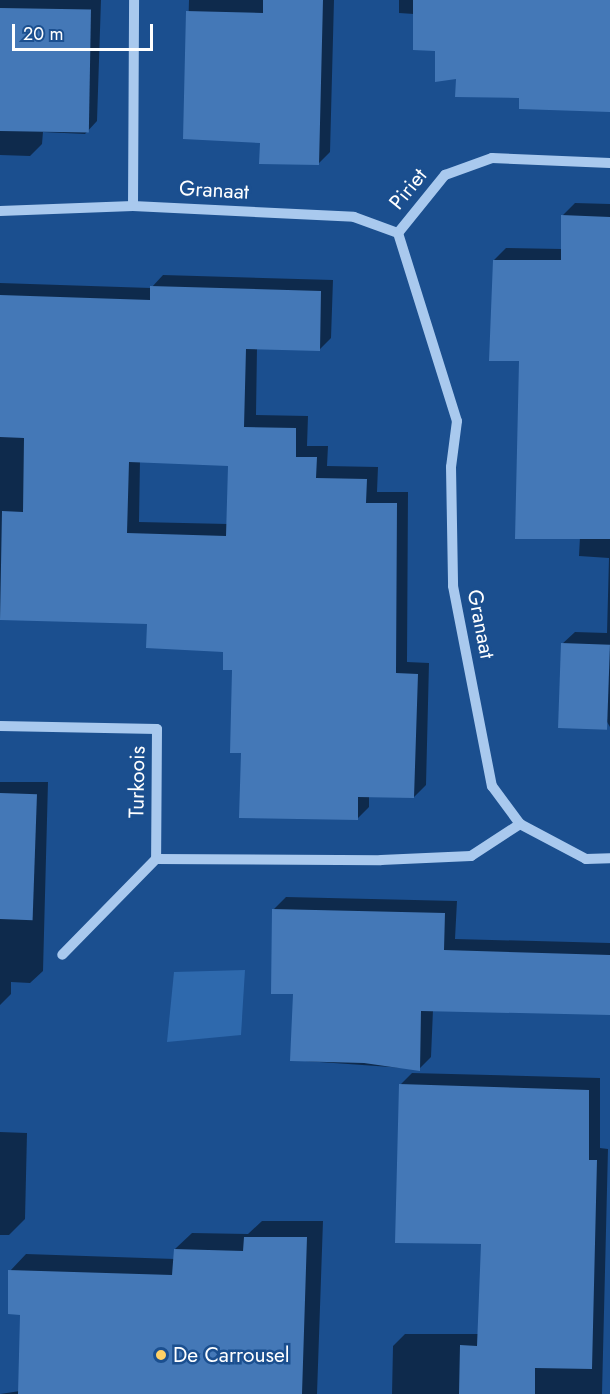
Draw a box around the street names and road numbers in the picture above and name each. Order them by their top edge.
street label: Piriet [384,163,432,215]
street label: Granaat [178,176,250,204]
street label: Granaat [462,587,500,661]
street label: Turkoois [124,746,150,818]

